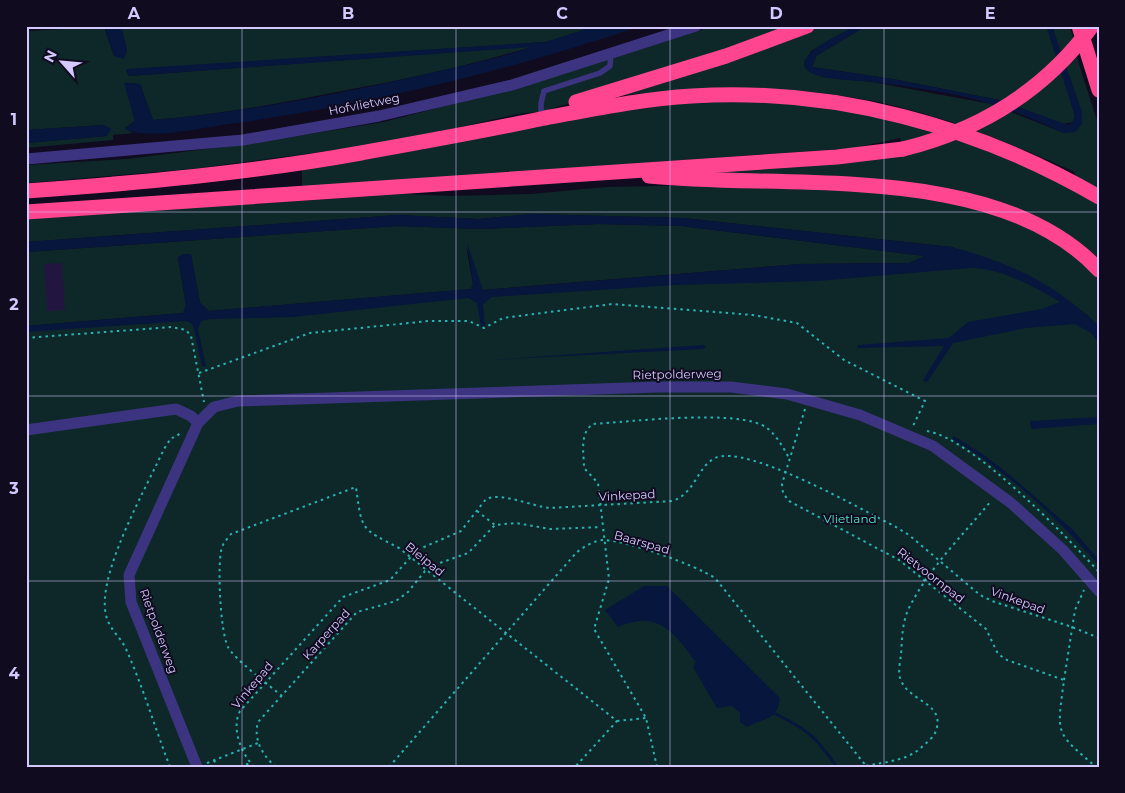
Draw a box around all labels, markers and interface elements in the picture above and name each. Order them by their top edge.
text: A [127,4,141,23]
text: B [342,4,354,23]
text: C [556,4,568,23]
text: D [769,4,783,23]
text: E [985,4,995,23]
north arrow [38,38,88,88]
text: N [40,47,61,65]
street label: Hofvlietweg [327,90,401,118]
text: 1 [11,110,17,129]
text: 2 [9,295,19,314]
street label: Rietpolderweg [632,366,722,382]
text: 3 [8,479,19,498]
street label: Vinkepad [598,486,656,504]
park label: Vlietland [823,511,877,526]
street label: Baarspad [612,527,672,557]
street label: Bleipad [402,539,448,579]
street label: Rietvoornpad [894,544,968,606]
street label: Vinkepad [989,583,1047,617]
street label: Rietpolderweg [137,587,181,675]
street label: Karperpad [299,605,353,663]
street label: Vinkepad [228,658,276,712]
text: 4 [8,664,20,683]

